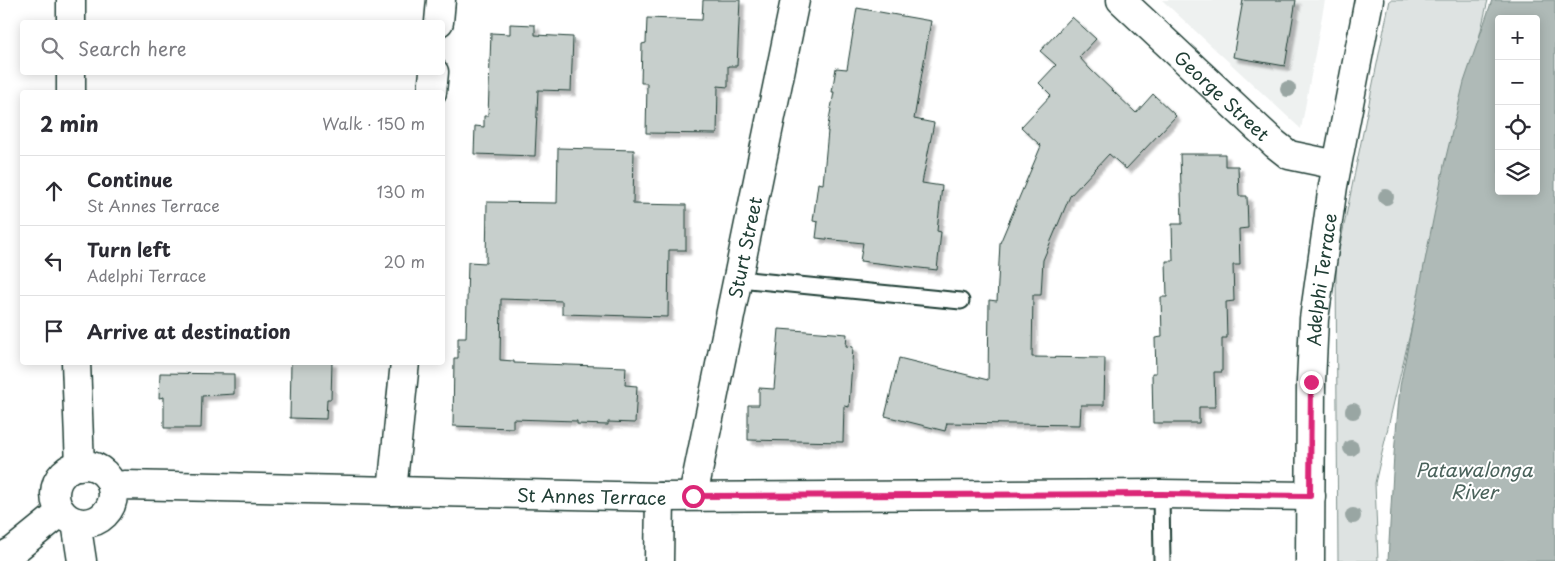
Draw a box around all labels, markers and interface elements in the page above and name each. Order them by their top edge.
map controls [1495,15,1540,195]
button: + [1495,15,1540,60]
search box [20,20,445,75]
icon: search [38,34,66,62]
text: Search here [78,34,187,62]
street label: George Street [1169,43,1276,147]
button: − [1495,60,1540,105]
button: locate [1495,105,1540,150]
text: 2 min [40,107,99,139]
text: Walk · 150 m [322,111,425,135]
button: layers [1495,150,1540,195]
text: Continue [87,165,173,193]
icon: ahead [40,177,68,205]
text: 130 m [377,179,425,203]
text: St Annes Terrace [87,193,220,217]
street label: Sturt Street [721,194,768,300]
street label: Adelphi Terrace [1299,211,1343,347]
text: Turn left [87,235,171,263]
icon: left [40,247,68,275]
text: 20 m [384,249,425,273]
text: Adelphi Terrace [87,263,206,287]
icon: arrive [40,317,68,345]
text: Arrive at destination [87,317,291,345]
route end [1300,371,1323,394]
water label: Patawalonga River [1415,455,1534,505]
street label: St Annes Terrace [517,480,666,511]
route start [682,485,705,508]

